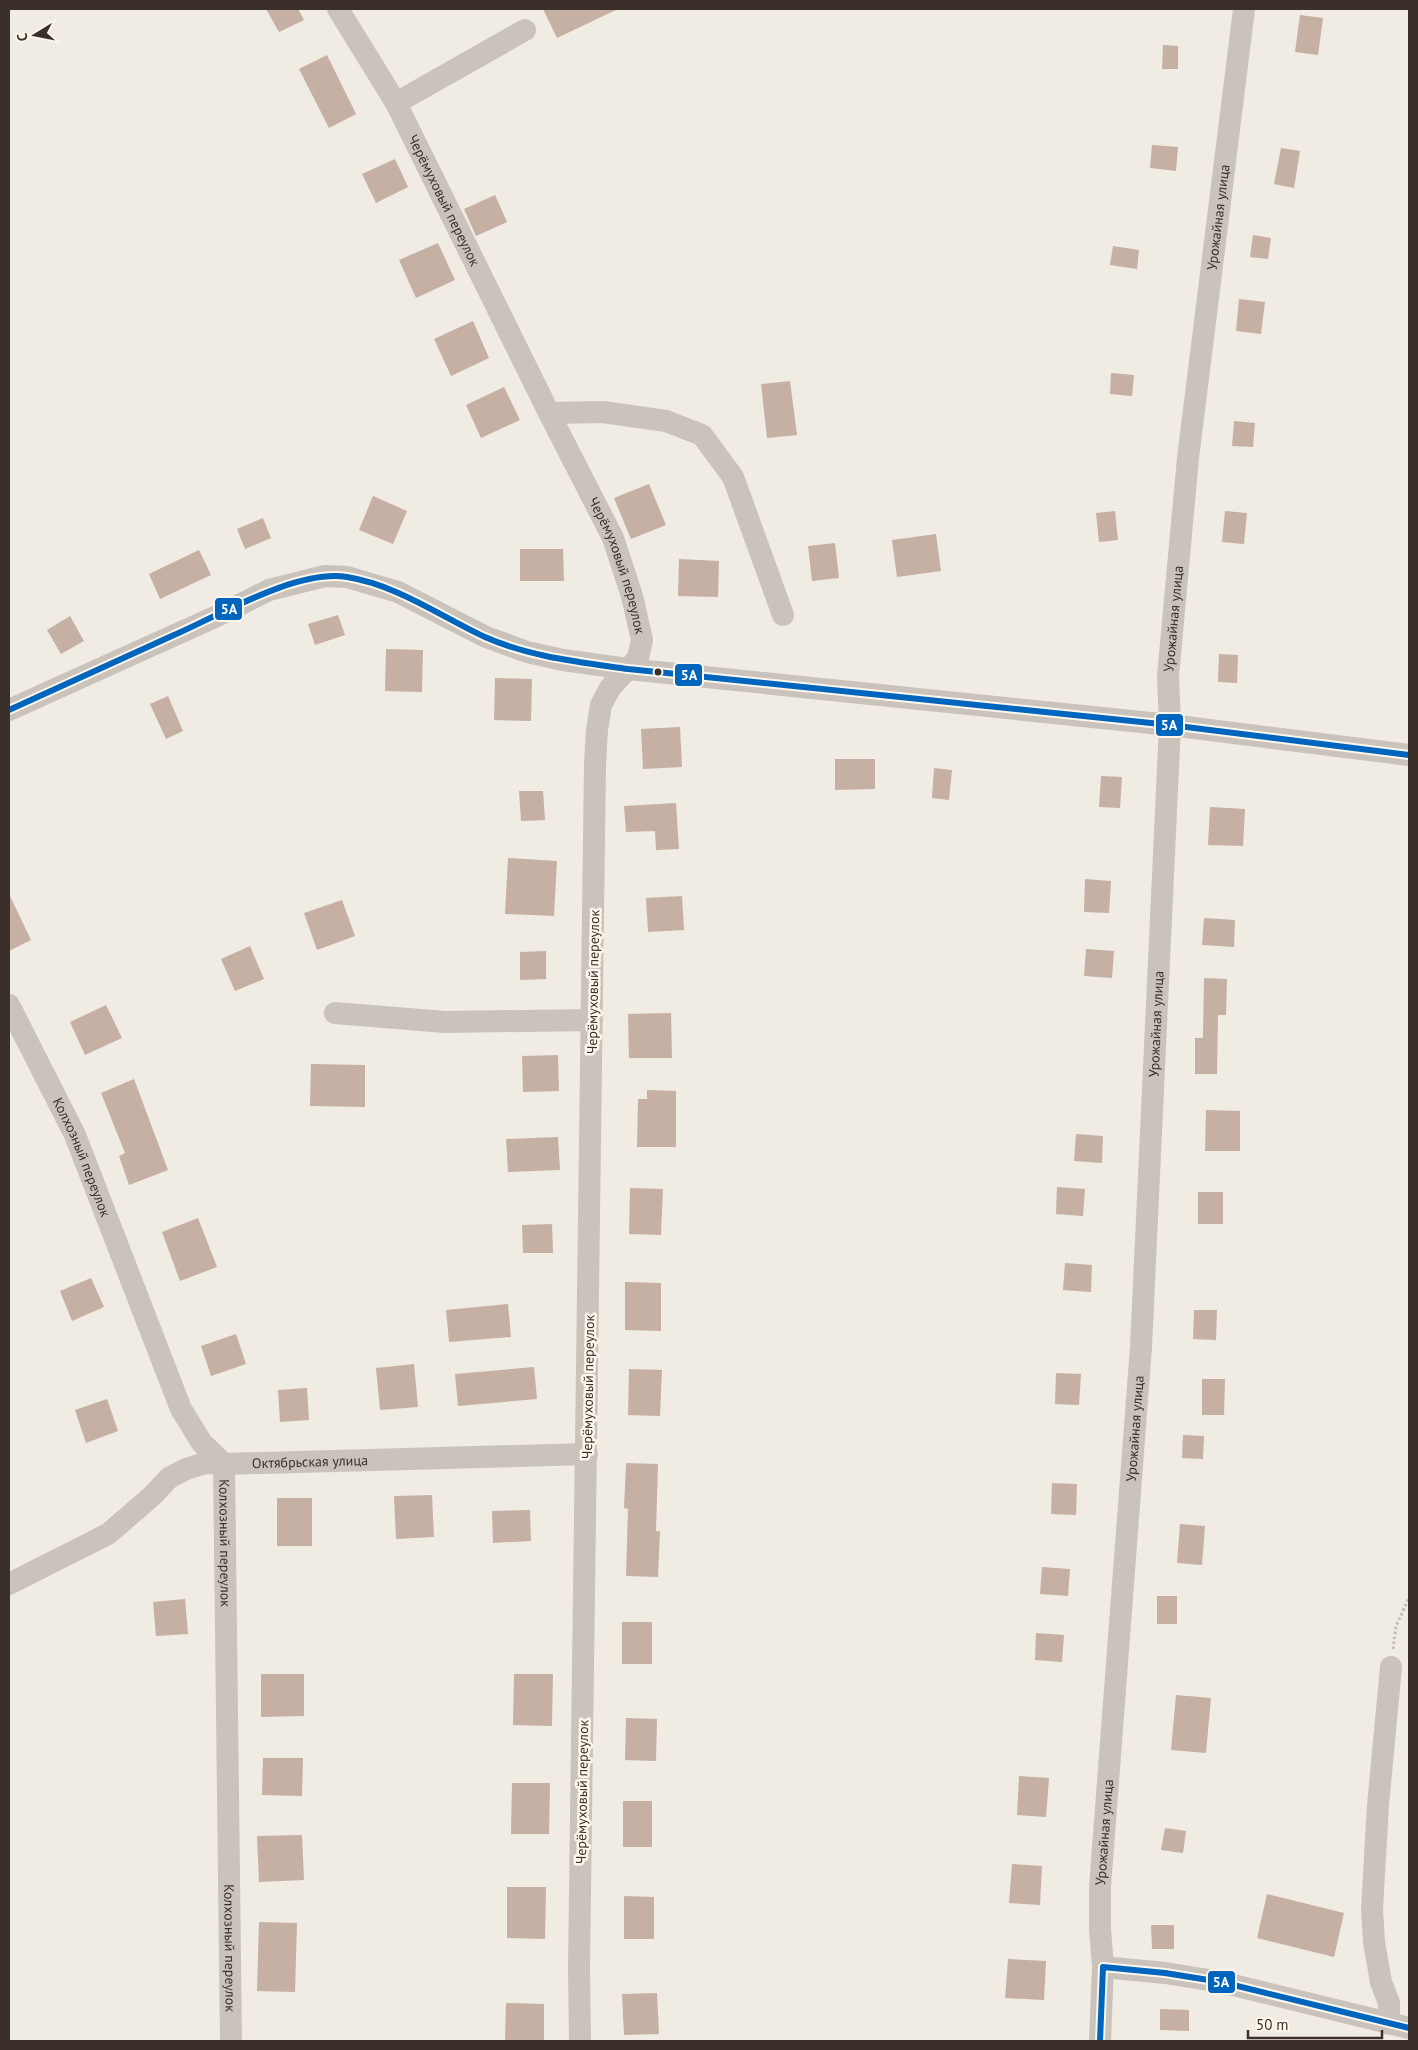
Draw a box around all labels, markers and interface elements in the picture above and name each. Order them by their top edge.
north arrow [10,10,60,60]
text: С [13,32,32,43]
street label: Черёмуховый переулок [404,132,484,269]
street label: Урожайная улица [1203,163,1234,271]
street label: Черёмуховый переулок [585,494,649,636]
street label: Урожайная улица [1159,565,1187,673]
line badge: 5А [214,597,243,621]
text: 5А [221,600,238,618]
line badge: 5А [674,663,703,687]
text: 5А [681,666,698,684]
unlabelled marker [653,667,663,677]
line badge: 5А [1155,713,1184,737]
text: 5А [1161,716,1178,734]
street label: Черёмуховый переулок [583,909,603,1054]
street label: Урожайная улица [1145,970,1168,1078]
street label: Колхозный переулок [49,1095,115,1220]
street label: Черёмуховый переулок [578,1314,598,1459]
street label: Урожайная улица [1122,1375,1148,1482]
street label: Октябрьская улица [252,1451,368,1472]
street label: Колхозный переулок [215,1479,235,1607]
street label: Черёмуховый переулок [572,1719,592,1864]
street label: Урожайная улица [1091,1779,1117,1886]
street label: Колхозный переулок [220,1884,240,2012]
line badge: 5А [1207,1970,1236,1994]
text: 5А [1213,1973,1230,1991]
scale bar [1248,2008,1382,2040]
text: 50 m [1256,2015,1289,2034]

